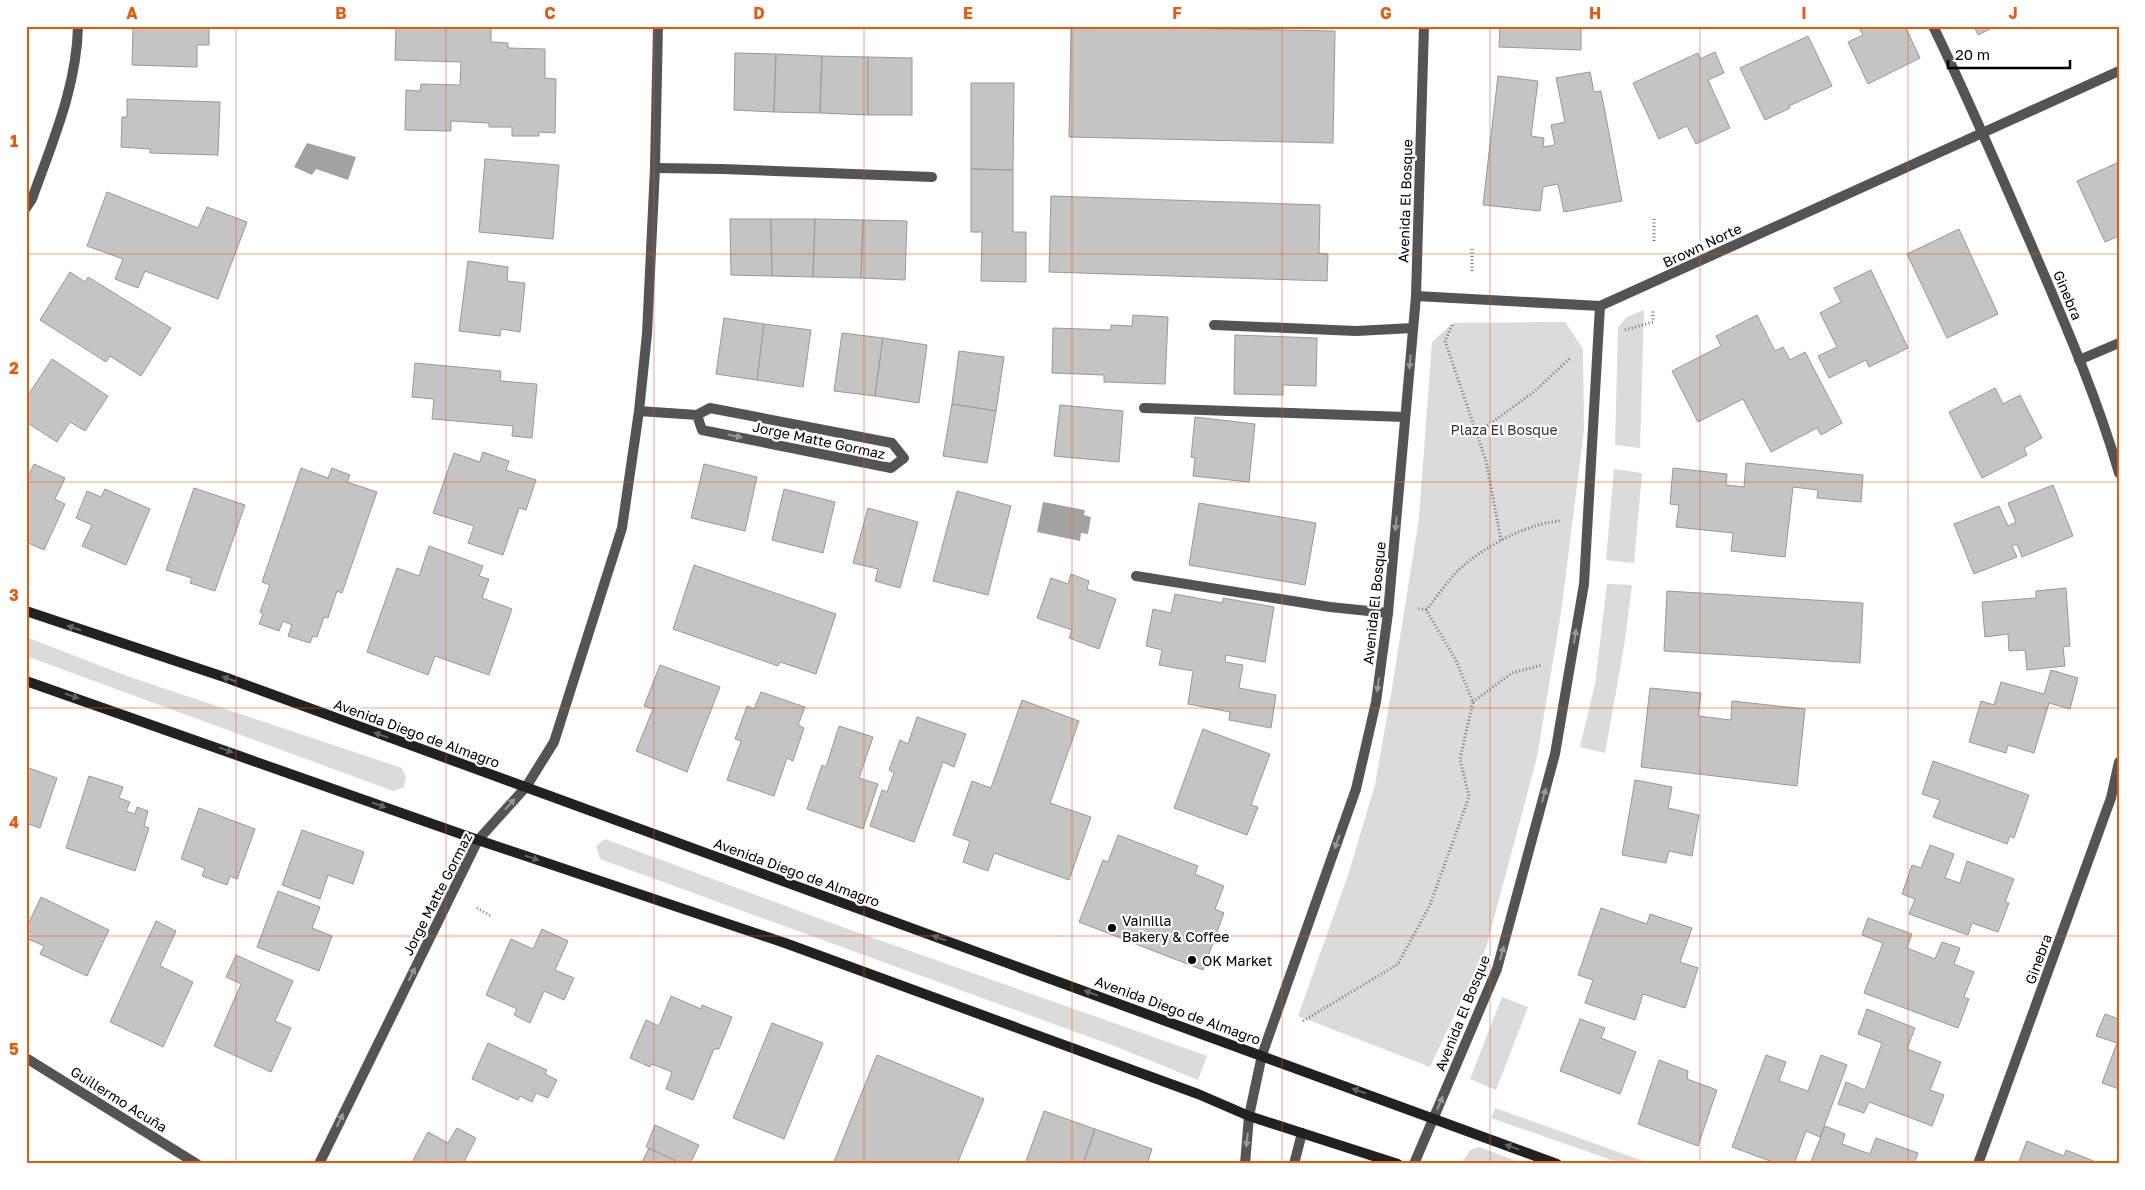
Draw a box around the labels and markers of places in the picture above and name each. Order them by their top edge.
place label: Vainilla Bakery & Coffee [1122,912,1229,945]
marker: Vainilla Bakery & Coffee [1106,922,1118,934]
place label: OK Market [1202,952,1272,969]
marker: OK Market [1186,954,1198,966]

